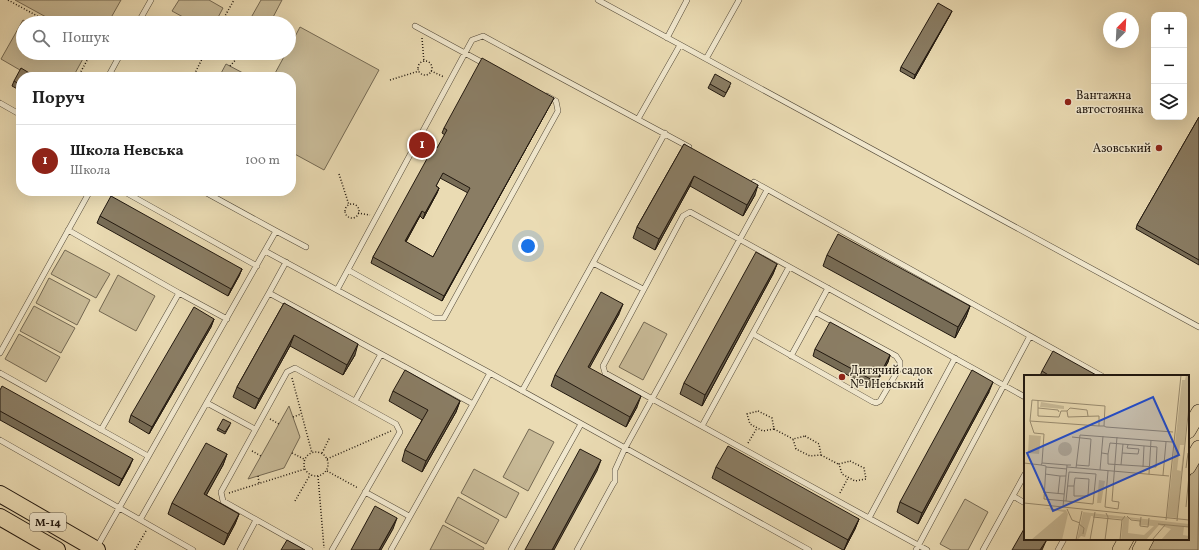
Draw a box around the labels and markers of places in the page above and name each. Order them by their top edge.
place label: Вантажна автостоянка [1076,88,1144,118]
marker: Вантажна автостоянка [1063,97,1073,107]
pin: 1 [409,130,435,160]
place label: Азовський [1093,141,1151,157]
marker: Азовський [1154,143,1164,153]
place label: Дитячий садок №1 Невський [850,363,933,393]
marker: Дитячий садок №1 Невський [837,372,847,382]

